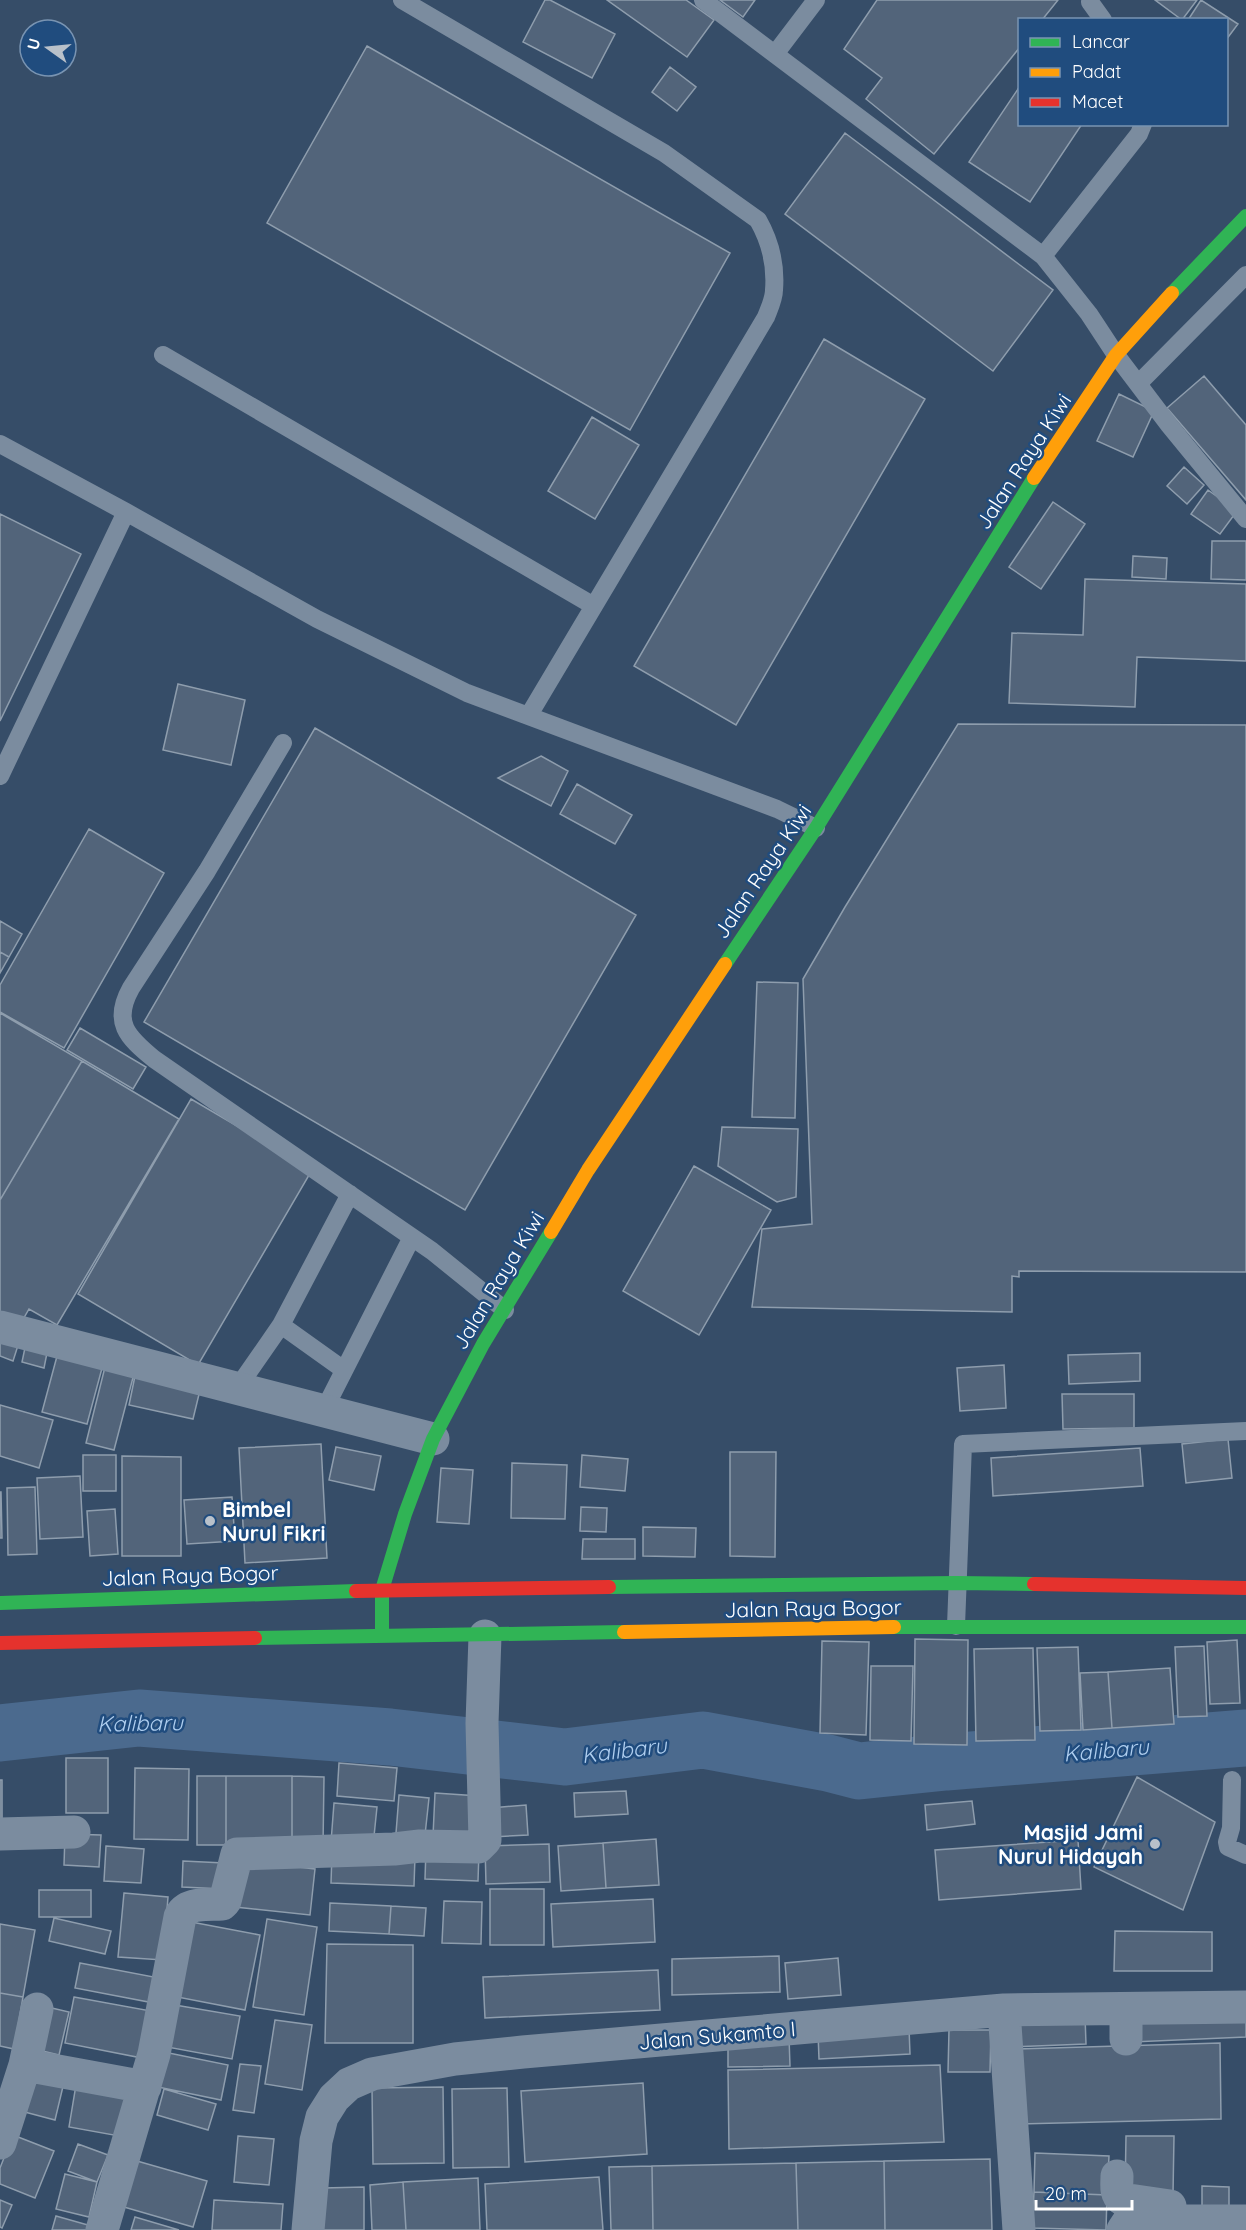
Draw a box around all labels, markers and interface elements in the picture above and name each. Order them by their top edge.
north arrow [18,18,78,78]
legend [1018,18,1228,126]
text: Lancar [1072,30,1130,53]
text: U [22,36,45,52]
text: Padat [1072,60,1121,83]
text: Macet [1072,90,1123,113]
street label: Jalan Raya Kiwi [970,388,1076,534]
street label: Jalan Raya Kiwi [707,799,817,943]
street label: Jalan Raya Kiwi [447,1206,549,1354]
place label: Bimbel Nurul Fikri [222,1496,326,1546]
marker: Bimbel Nurul Fikri [203,1514,217,1528]
street label: Jalan Raya Bogor [101,1559,279,1591]
street label: Jalan Raya Bogor [724,1593,902,1623]
water label: Kalibaru [97,1708,185,1738]
water label: Kalibaru [580,1731,670,1769]
water label: Kalibaru [1062,1732,1151,1768]
place label: Masjid Jami Nurul Hidayah [998,1819,1143,1869]
marker: Masjid Jami Nurul Hidayah [1148,1837,1162,1851]
street label: Jalan Sukamto I [637,2015,797,2055]
scale bar [1036,2173,1132,2211]
text: 20 m [1045,2182,1087,2205]

